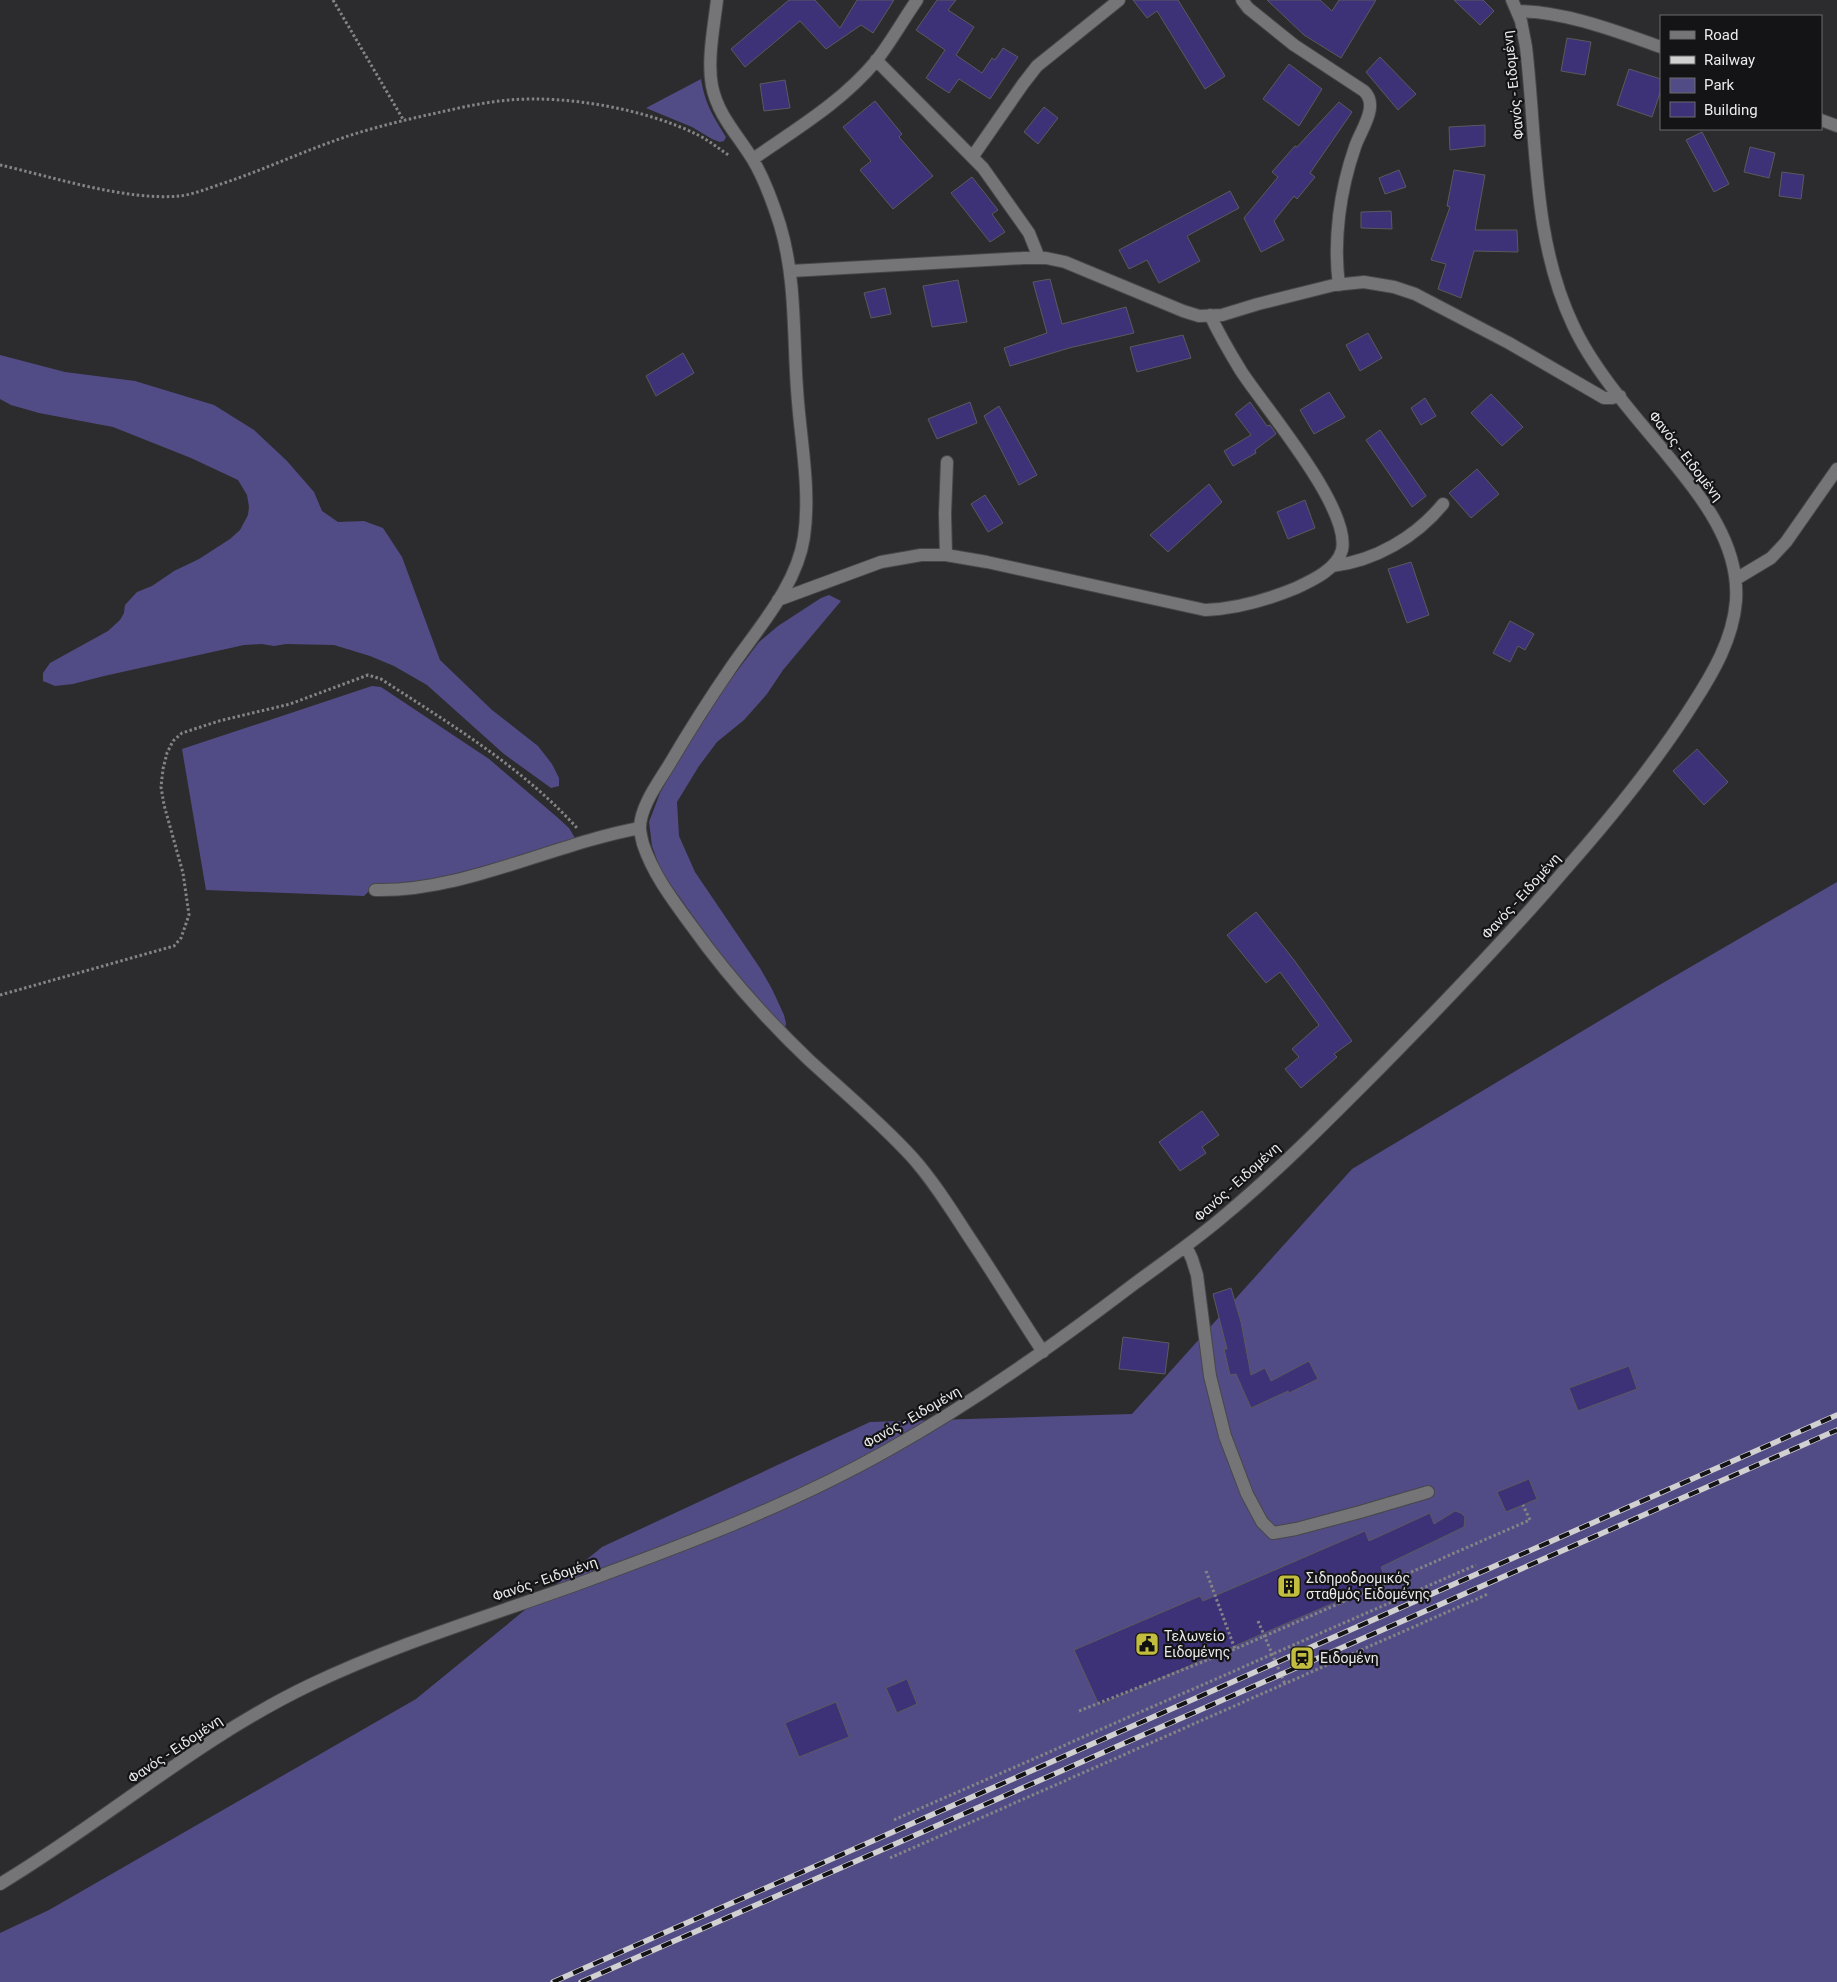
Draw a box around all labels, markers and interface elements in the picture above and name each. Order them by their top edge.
legend [1660,15,1822,130]
text: Road [1704,26,1738,44]
street label: Φανός - Ειδομένη [1499,30,1527,140]
text: Railway [1704,51,1755,69]
text: Park [1704,76,1735,94]
text: Building [1704,101,1758,119]
street label: Φανός - Ειδομένη [1646,408,1726,504]
street label: Φανός - Ειδομένη [1478,850,1564,942]
street label: Φανός - Ειδομένη [1191,1139,1283,1225]
street label: Φανός - Ειδομένη [861,1383,963,1451]
street label: Φανός - Ειδομένη [491,1554,599,1604]
place label: Σιδηροδρομικός σταθμός Ειδομένης [1306,1570,1430,1602]
building icon: Σιδηροδρομικός σταθμός Ειδομένης [1276,1573,1302,1599]
place label: Τελωνείο Ειδομένης [1164,1628,1230,1660]
public building icon: Τελωνείο Ειδομένης [1134,1631,1160,1657]
station icon: Ειδομένη [1289,1645,1315,1671]
place label: Ειδομένη [1320,1650,1379,1666]
street label: Φανός - Ειδομένη [125,1712,225,1786]

